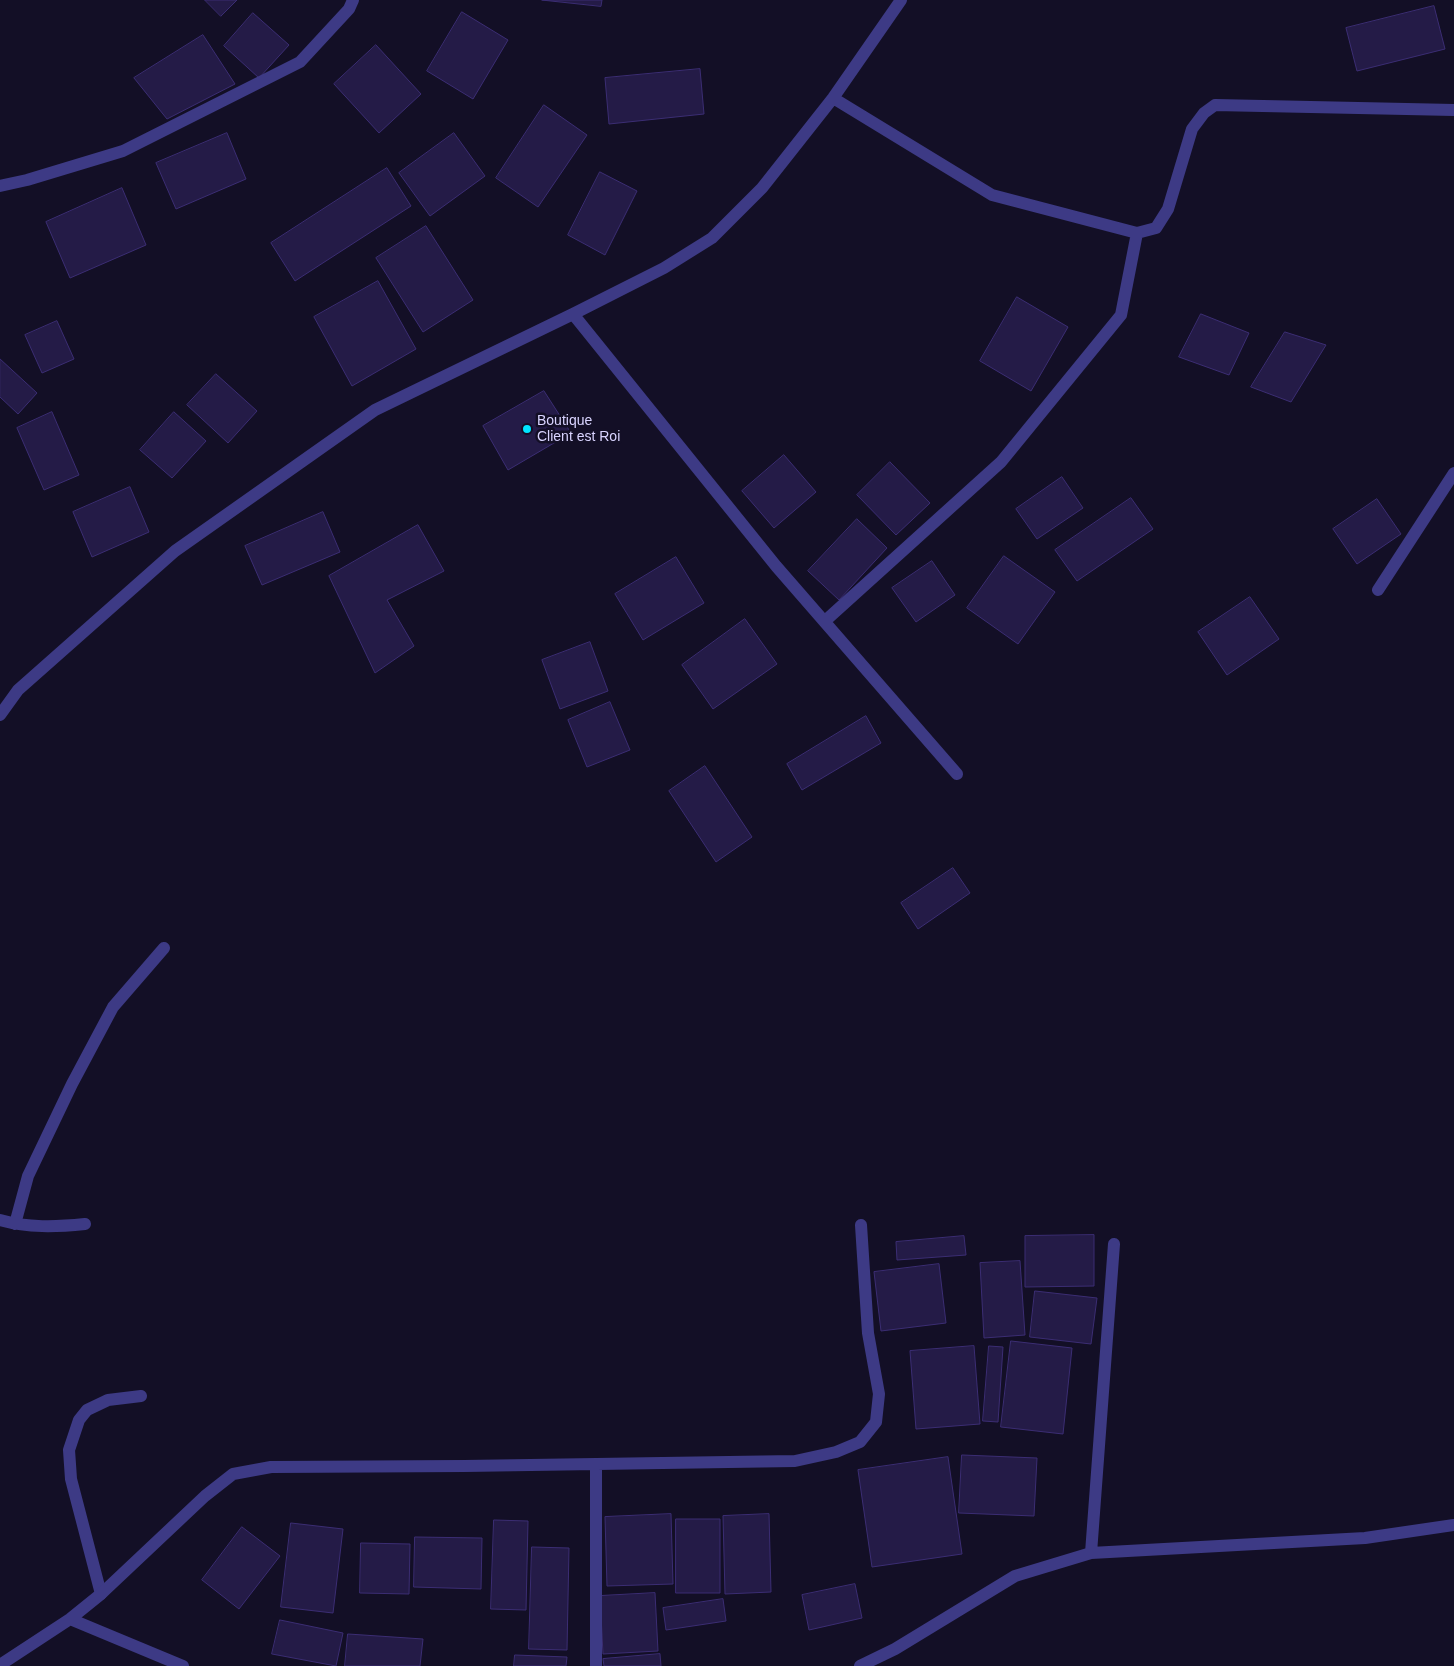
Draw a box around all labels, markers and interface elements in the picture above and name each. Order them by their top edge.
place label: Boutique Client est Roi [537,413,620,446]
marker: Boutique Client est Roi [521,423,533,435]

